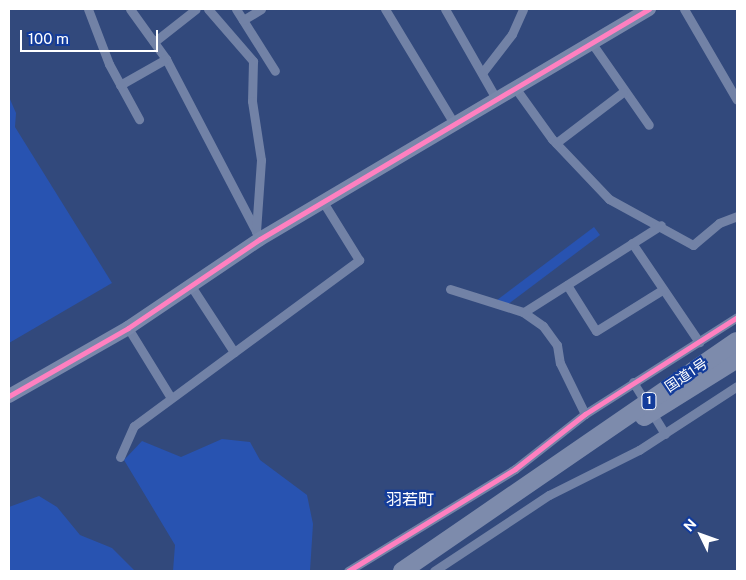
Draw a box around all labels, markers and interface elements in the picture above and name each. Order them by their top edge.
scale bar [22,20,160,52]
text: 100 m [28,30,69,47]
street label: 国道1号 [662,355,710,395]
road number: 1 [640,392,658,411]
district label: 羽若町 [386,490,434,510]
north arrow [676,510,726,560]
text: N [680,516,699,534]

